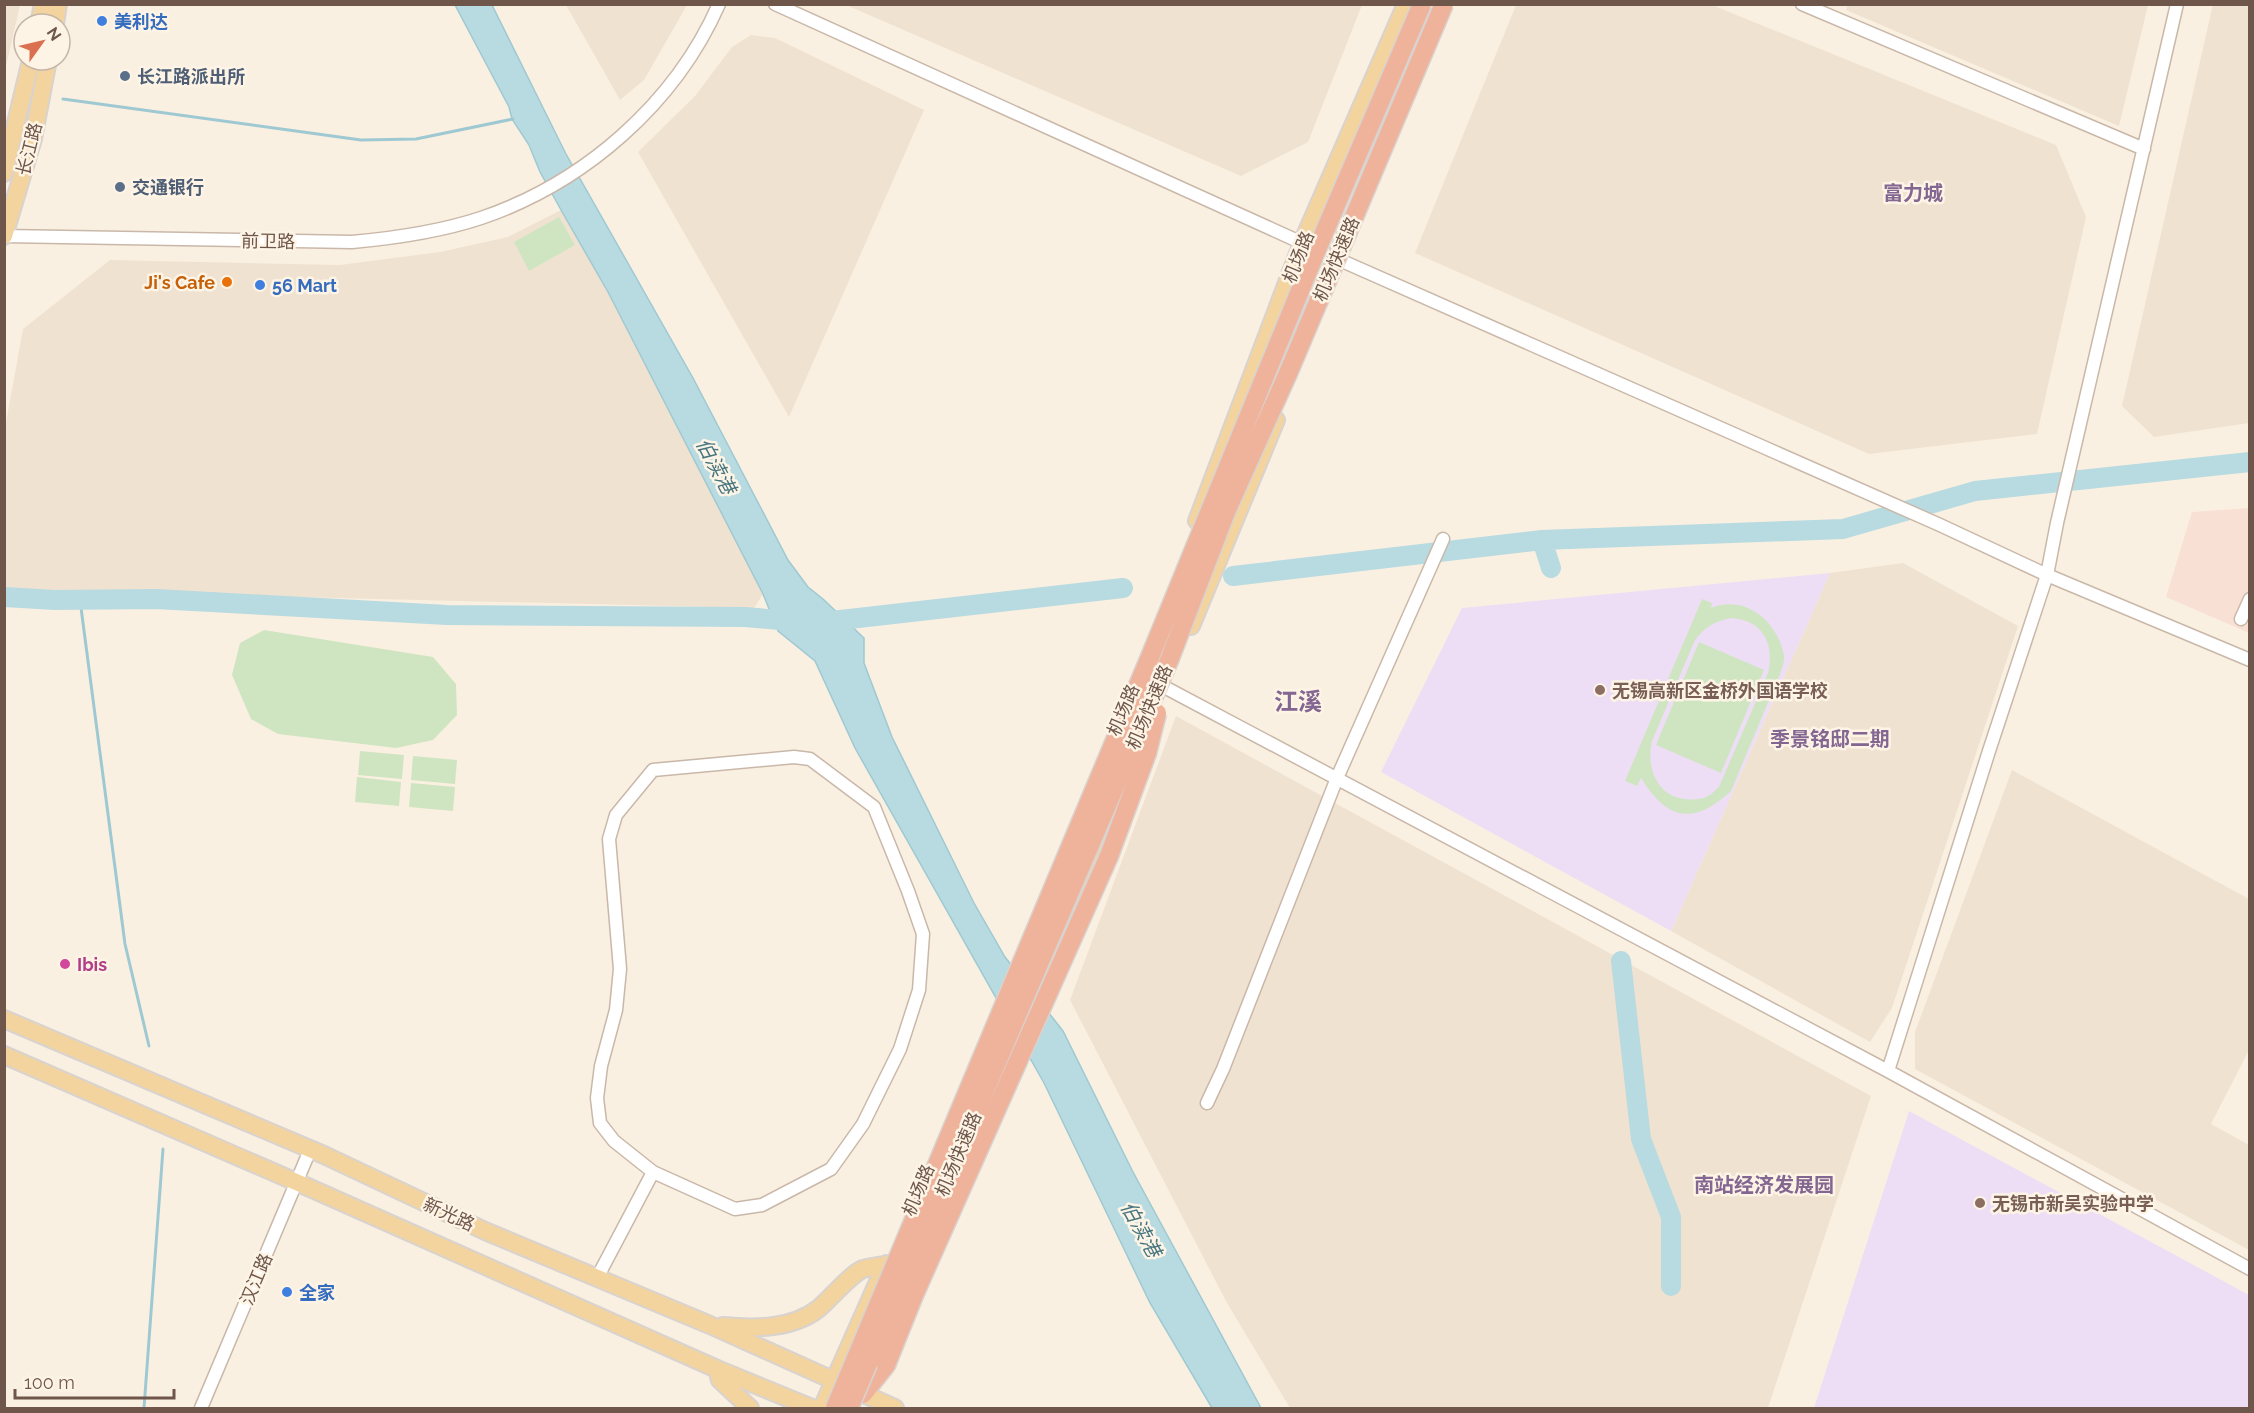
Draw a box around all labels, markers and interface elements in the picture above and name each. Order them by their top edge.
place label: 美利达 [114,11,168,32]
north arrow [12,12,72,72]
marker: 美利达 [95,14,109,28]
text: N [43,24,65,44]
place label: 长江路派出所 [137,66,245,87]
marker: 长江路派出所 [118,69,132,83]
street label: 长江路 [12,120,46,178]
place label: 交通银行 [132,177,204,198]
marker: 交通银行 [113,180,127,194]
district label: 富力城 [1883,181,1943,205]
street label: 机场快速路 [1309,213,1363,305]
street label: 机场路 [1278,228,1318,286]
street label: 前卫路 [241,230,295,252]
place label: Ji's Cafe [144,272,215,293]
marker: Ji's Cafe [220,275,234,289]
place label: 56 Mart [272,275,337,296]
marker: 56 Mart [253,278,267,292]
water label: 伯渎港 [691,434,742,501]
street label: 机场快速路 [1122,661,1176,753]
place label: 无锡高新区金桥外国语学校 [1612,680,1828,701]
street label: 机场路 [1103,681,1143,739]
marker: 无锡高新区金桥外国语学校 [1593,683,1607,697]
district label: 江溪 [1274,687,1322,716]
district label: 季景铭邸二期 [1770,727,1890,751]
place label: Ibis [77,954,107,975]
marker: Ibis [58,957,72,971]
street label: 机场快速路 [931,1108,985,1200]
street label: 机场路 [898,1161,938,1219]
district label: 南站经济发展园 [1694,1173,1834,1197]
street label: 新光路 [420,1193,478,1235]
place label: 无锡市新吴实验中学 [1992,1193,2154,1214]
marker: 无锡市新吴实验中学 [1973,1196,1987,1210]
water label: 伯渎港 [1116,1197,1167,1264]
street label: 汉江路 [236,1250,276,1308]
place label: 全家 [299,1282,335,1303]
marker: 全家 [280,1285,294,1299]
scale bar [15,1362,174,1400]
text: 100 m [24,1372,75,1393]

